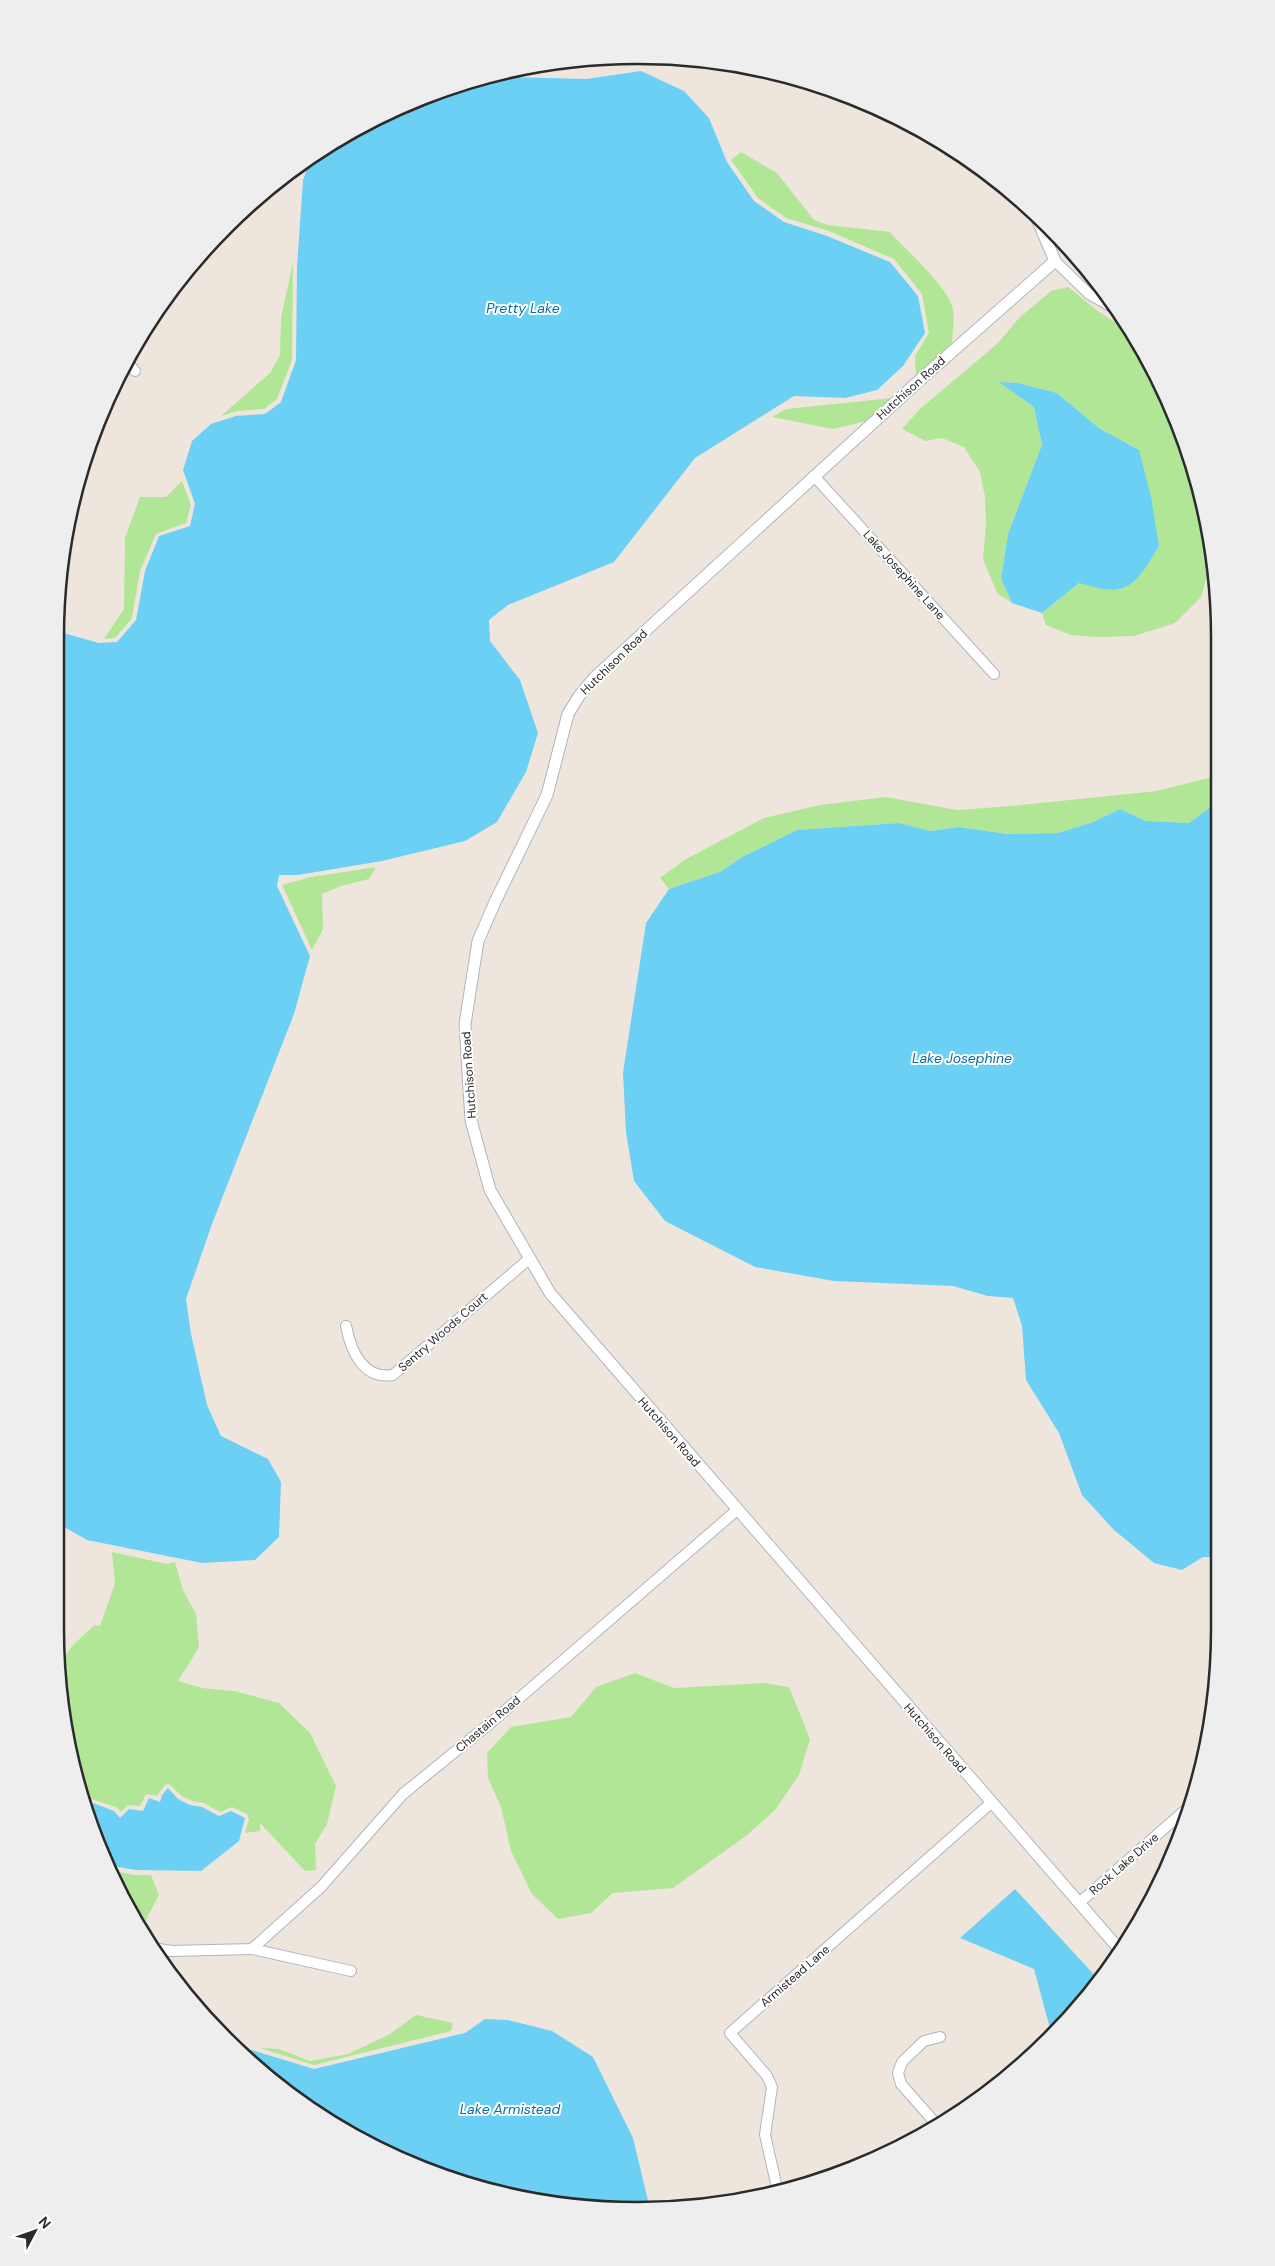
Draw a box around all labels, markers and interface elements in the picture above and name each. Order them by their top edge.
water label: Pretty Lake [486,299,560,317]
street label: Hutchison Road [873,353,949,423]
street label: Lake Josephine Lane [860,527,949,623]
street label: Hutchison Road [577,626,651,698]
street label: Hutchison Road [458,1031,480,1119]
water label: Lake Josephine [912,1049,1012,1067]
street label: Sentry Woods Court [395,1289,491,1375]
street label: Hutchison Road [634,1394,704,1470]
street label: Chastain Road [452,1692,524,1756]
street label: Hutchison Road [900,1700,970,1776]
street label: Rock Lake Drive [1086,1829,1162,1899]
street label: Armistead Lane [757,1941,833,2011]
water label: Lake Armistead [460,2100,561,2118]
north arrow [10,2206,60,2256]
text: N [35,2213,55,2232]

